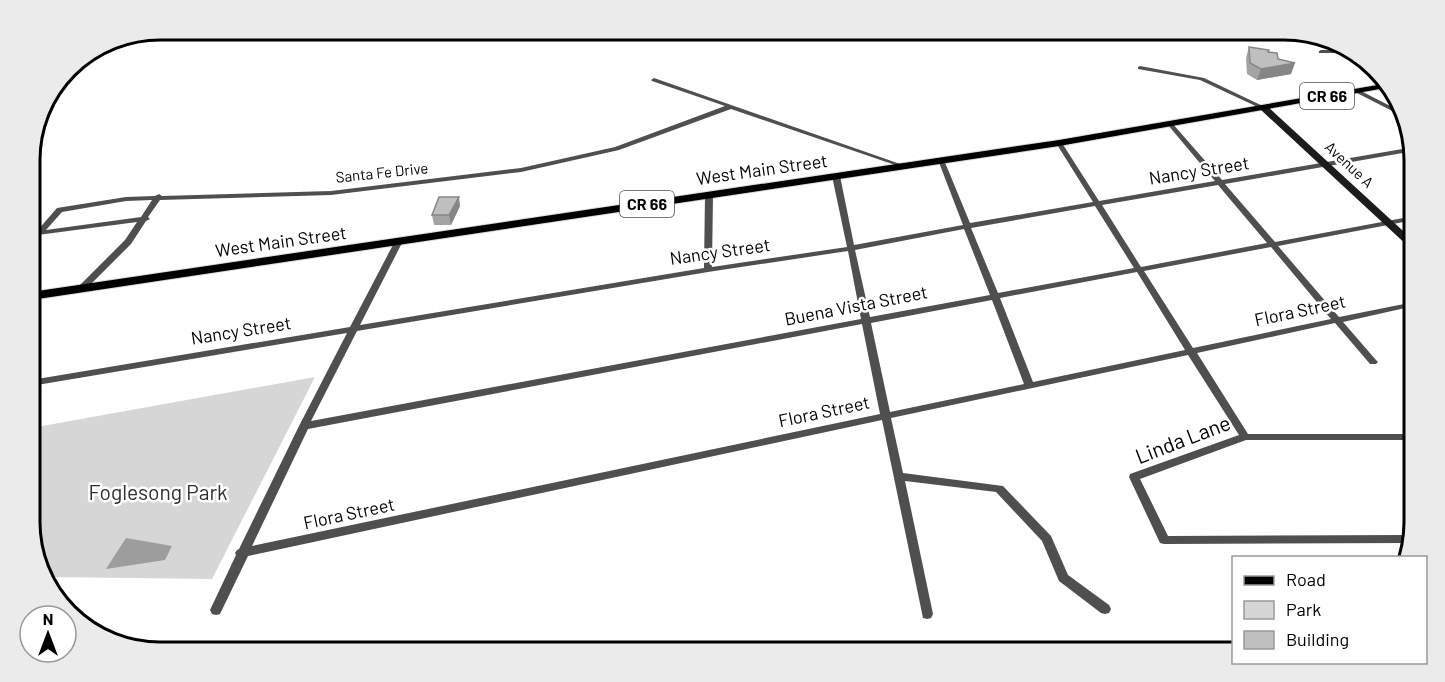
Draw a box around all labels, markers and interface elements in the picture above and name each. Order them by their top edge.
road number: CR 66 [1300,83,1354,109]
street label: Avenue A [1322,137,1378,191]
street label: West Main Street [695,149,829,189]
street label: Nancy Street [1147,151,1251,189]
street label: Santa Fe Drive [335,158,429,186]
road number: CR 66 [620,191,674,217]
street label: West Main Street [214,221,348,261]
street label: Nancy Street [668,233,772,269]
street label: Buena Vista Street [782,280,929,330]
street label: Flora Street [1252,290,1347,330]
street label: Nancy Street [189,311,293,349]
street label: Flora Street [776,391,871,431]
street label: Linda Lane [1131,409,1234,468]
park label: Foglesong Park [88,479,228,504]
street label: Flora Street [301,493,396,533]
legend [1232,556,1427,664]
text: Road [1286,568,1326,590]
text: Park [1286,598,1321,620]
north arrow [18,604,78,664]
text: N [43,609,53,628]
text: Building [1286,628,1349,650]

